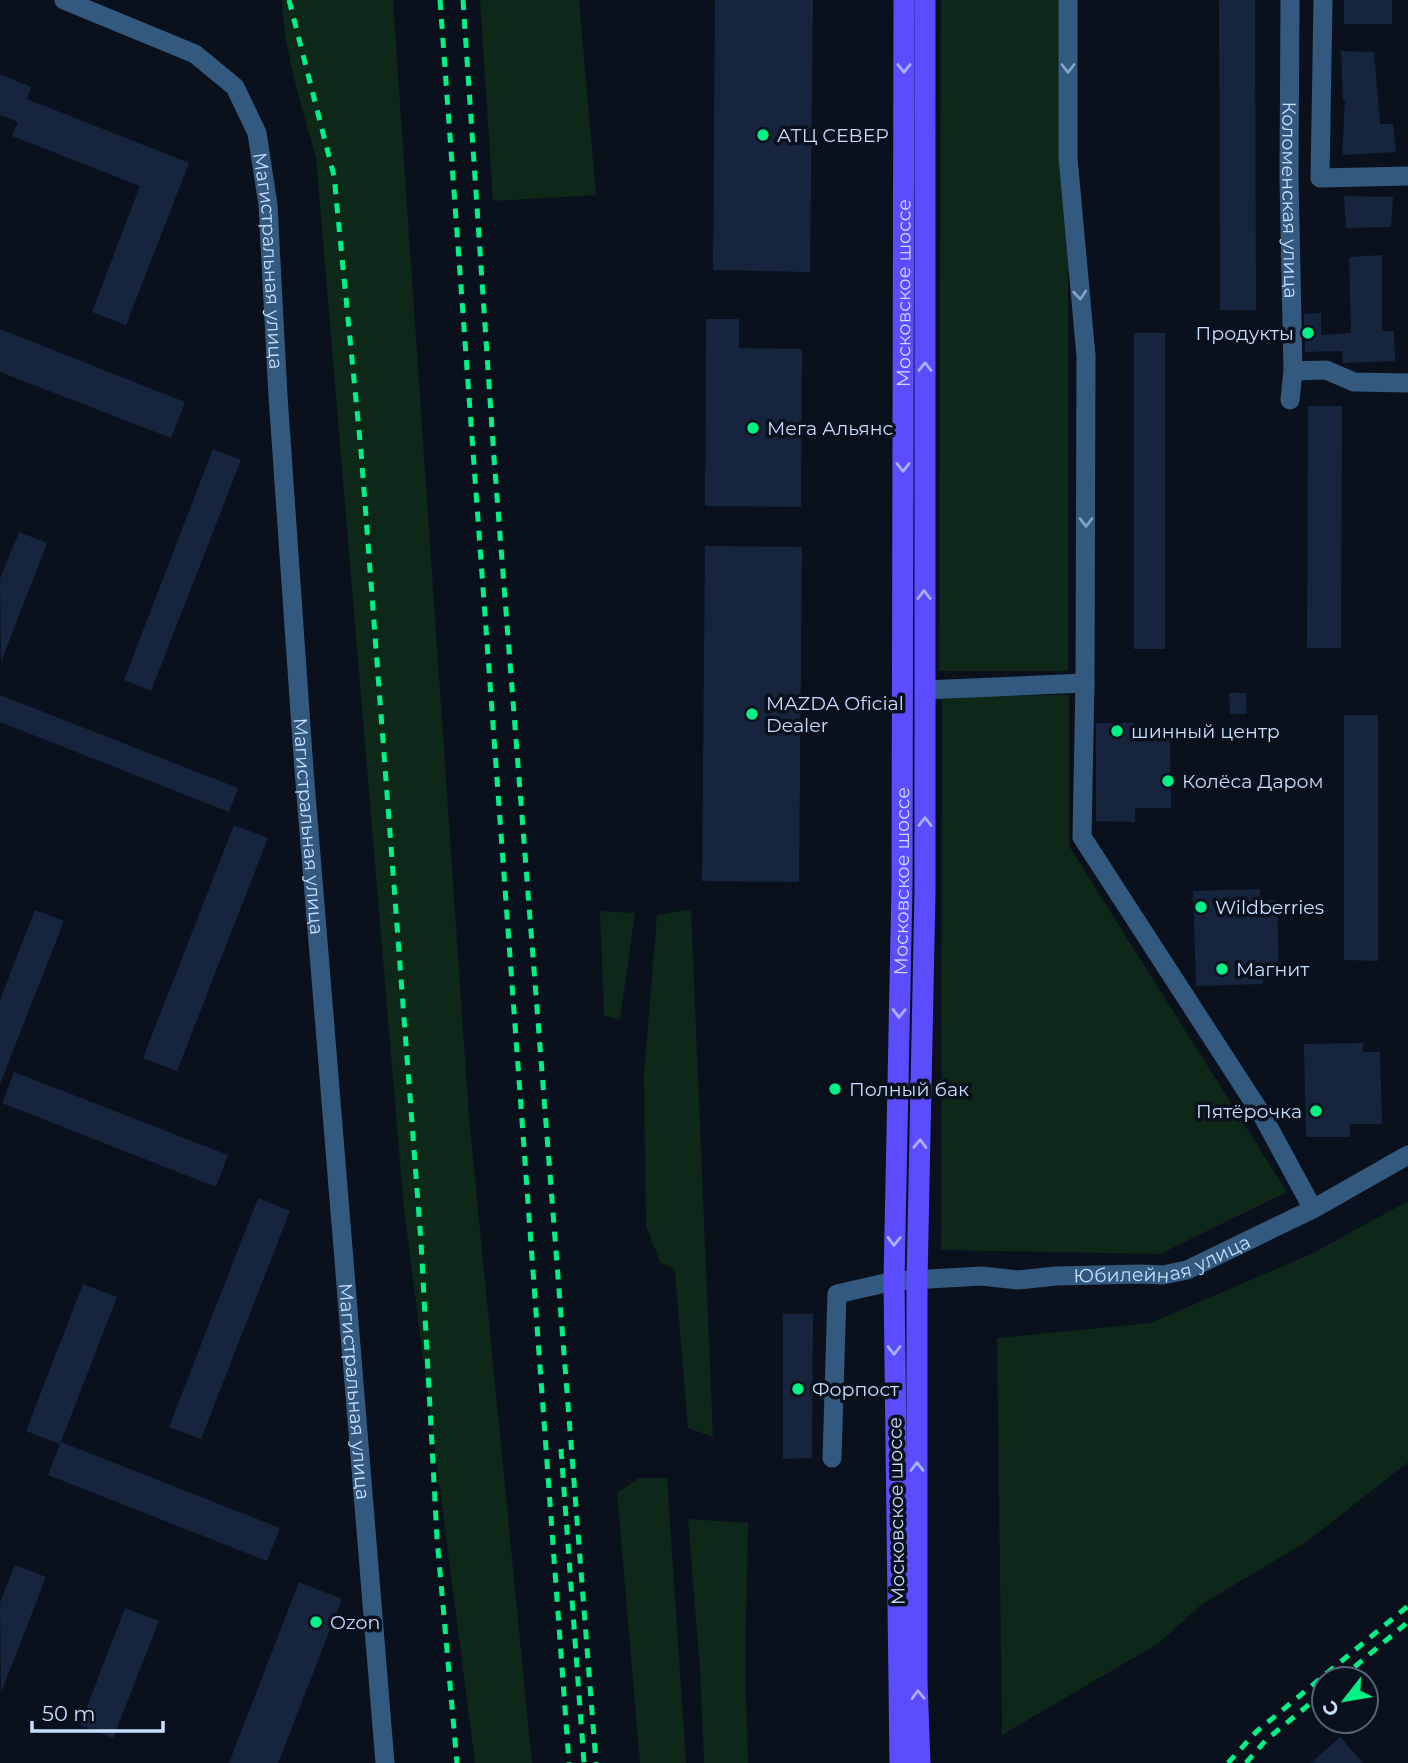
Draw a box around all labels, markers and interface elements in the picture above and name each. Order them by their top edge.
one-way arrow [896,63,912,74]
one-way arrow [1060,63,1076,74]
street label: Коломенская улица [1277,101,1303,299]
place label: АТЦ СЕВЕР [777,124,889,147]
marker: АТЦ СЕВЕР [755,127,771,143]
street label: Магистральная улица [248,151,288,370]
street label: Московское шоссе [892,199,916,387]
one-way arrow [1072,290,1087,301]
place label: Продукты [1196,322,1294,345]
marker: Продукты [1300,325,1316,341]
one-way arrow [917,362,933,372]
place label: Мега Альянс [767,417,894,440]
marker: Мега Альянс [745,420,761,436]
one-way arrow [895,462,911,473]
one-way arrow [1078,518,1094,528]
one-way arrow [916,589,932,600]
place label: MAZDA Oficial Dealer [766,692,904,737]
marker: MAZDA Oficial Dealer [744,706,760,722]
street label: Магистральная улица [288,717,328,936]
place label: шинный центр [1131,720,1280,743]
marker: шинный центр [1109,723,1125,739]
place label: Колёса Даром [1182,770,1324,793]
marker: Колёса Даром [1160,773,1176,789]
street label: Московское шоссе [889,787,914,975]
one-way arrow [917,817,933,827]
place label: Wildberries [1215,896,1324,919]
marker: Wildberries [1193,899,1209,915]
place label: Магнит [1236,958,1309,981]
marker: Магнит [1214,961,1230,977]
one-way arrow [892,1008,907,1019]
place label: Полный бак [849,1078,969,1101]
marker: Полный бак [827,1081,843,1097]
place label: Пятёрочка [1196,1100,1302,1123]
marker: Пятёрочка [1308,1103,1324,1119]
one-way arrow [912,1138,928,1148]
street label: Юбилейная улица [1073,1230,1254,1288]
one-way arrow [887,1235,902,1246]
street label: Магистральная улица [334,1282,374,1501]
one-way arrow [886,1345,902,1355]
place label: Форпост [812,1378,899,1401]
marker: Форпост [790,1381,806,1397]
street label: Московское шоссе [883,1417,910,1605]
one-way arrow [909,1462,925,1472]
place label: Ozon [330,1611,380,1634]
marker: Ozon [308,1614,324,1630]
north arrow [1310,1665,1380,1735]
one-way arrow [910,1689,925,1700]
scale bar [32,1690,163,1734]
text: С [1317,1696,1344,1720]
text: 50 m [42,1701,96,1726]

